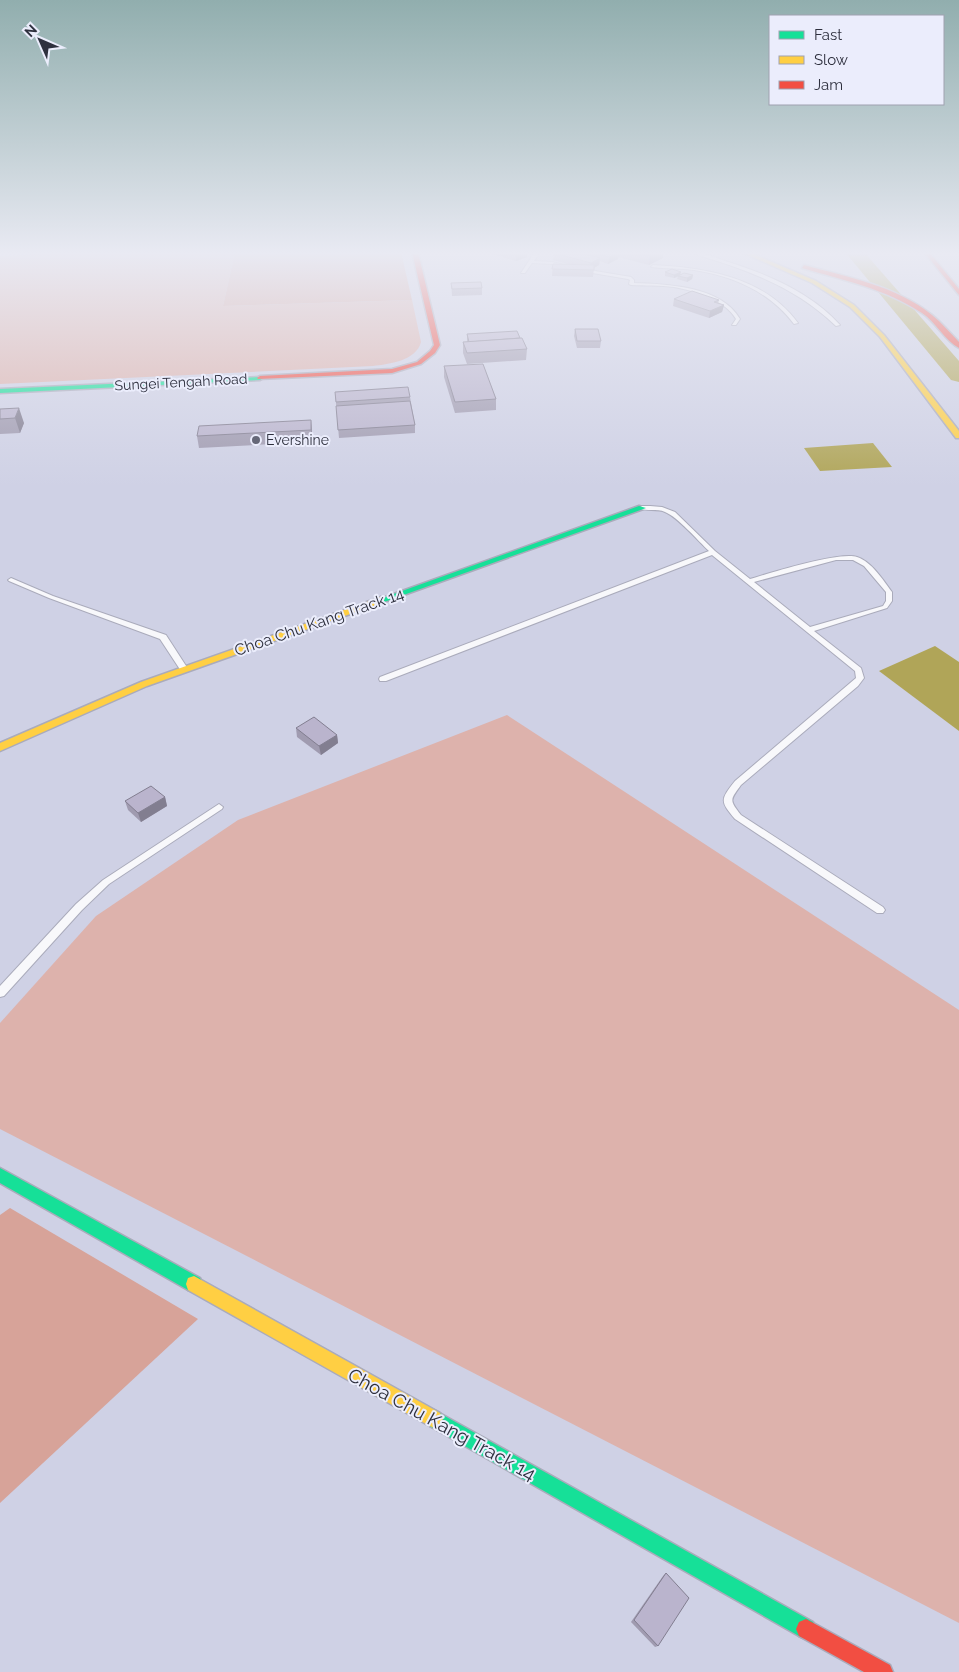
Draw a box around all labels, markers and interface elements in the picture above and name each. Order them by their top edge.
north arrow [15,15,65,65]
legend [769,15,944,105]
text: N [21,21,40,40]
text: Fast [814,26,842,44]
text: Slow [814,51,848,69]
text: Jam [814,76,843,94]
street label: Sungei Tengah Road [114,371,248,393]
place label: Evershine [266,432,329,448]
marker: Evershine [250,434,262,446]
street label: Choa Chu Kang Track 14 [232,584,406,660]
street label: Choa Chu Kang Track 14 [344,1363,540,1485]

